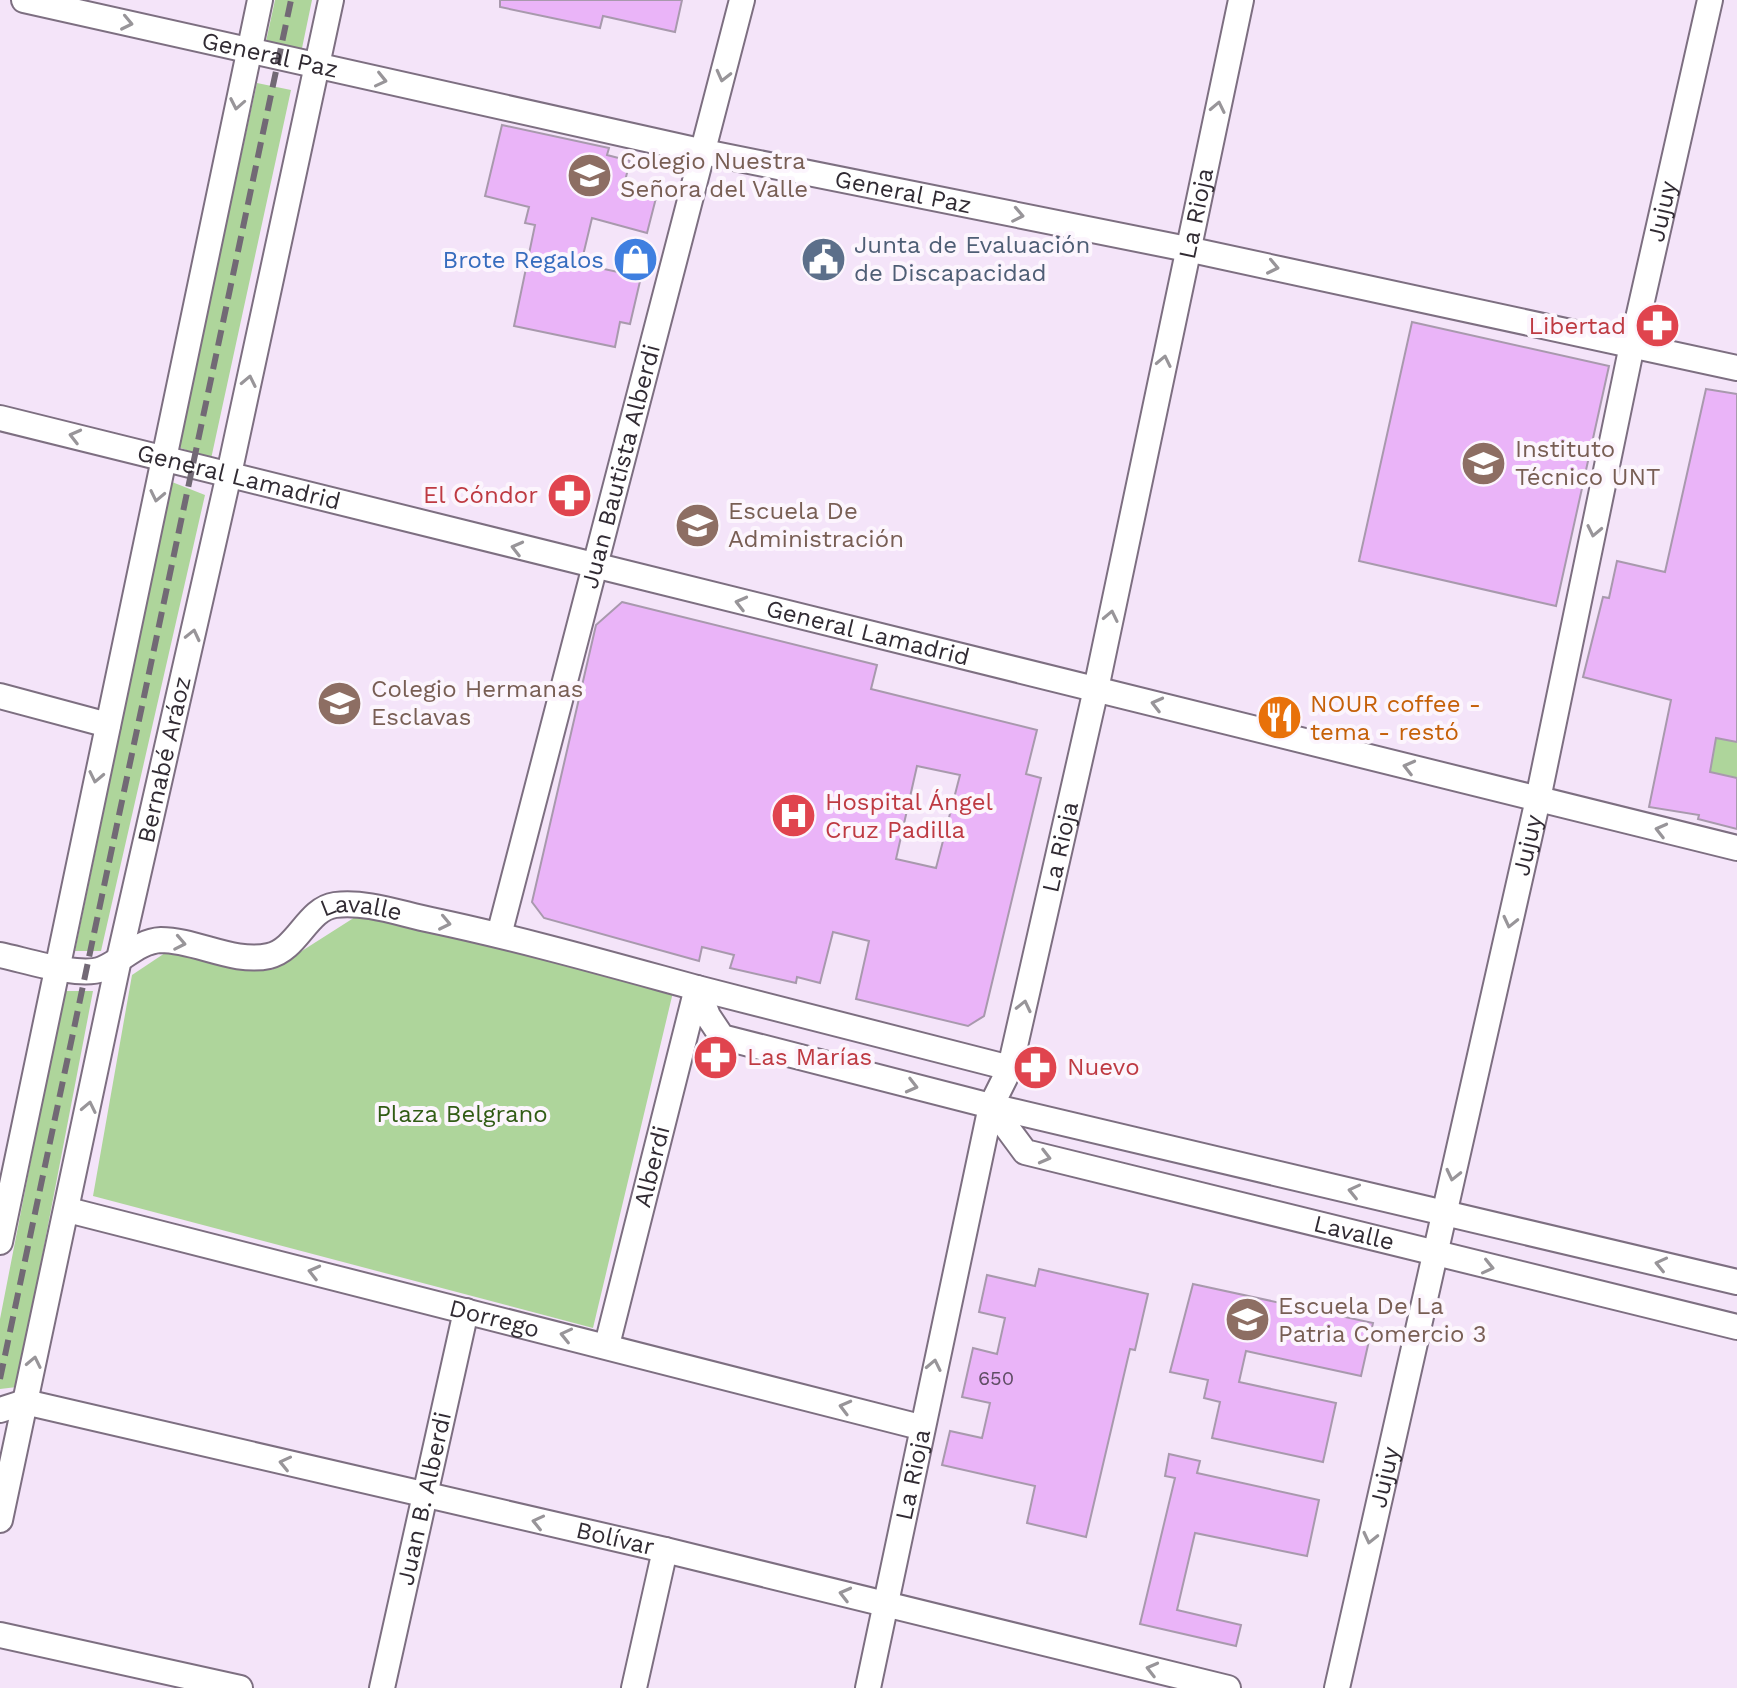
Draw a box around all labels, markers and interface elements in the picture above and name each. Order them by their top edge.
one-way arrow [120,14,133,31]
street label: General Paz [199,26,341,84]
one-way arrow [716,68,733,82]
one-way arrow [373,71,387,88]
one-way arrow [229,96,246,110]
one-way arrow [1209,101,1226,114]
place label: Colegio Nuestra Señora del Valle [620,147,808,203]
school or university icon: Colegio Nuestra Señora del Valle [565,151,613,199]
street label: General Paz [832,165,974,219]
street label: La Rioja [1173,165,1219,261]
street label: Jujuy [1642,178,1683,245]
one-way arrow [1011,206,1025,223]
place label: Junta de Evaluación de Discapacidad [854,231,1090,287]
public building icon: Junta de Evaluación de Discapacidad [799,235,847,283]
shop icon: Brote Regalos [611,236,659,284]
place label: Brote Regalos [443,246,604,274]
one-way arrow [1266,258,1279,275]
pharmacy icon: Libertad [1633,302,1681,350]
place label: Libertad [1529,312,1626,340]
street label: Juan Bautista Alberdi [576,341,666,592]
one-way arrow [1155,355,1172,369]
one-way arrow [240,375,257,388]
one-way arrow [69,429,83,446]
place label: Instituto Técnico UNT [1515,435,1661,491]
street label: General Lamadrid [134,438,343,516]
school or university icon: Instituto Técnico UNT [1460,439,1508,487]
pharmacy icon: El Cóndor [545,471,593,519]
place label: El Cóndor [423,481,538,509]
one-way arrow [149,488,166,502]
place label: Escuela De Administración [728,497,904,553]
school or university icon: Escuela De Administración [673,501,721,549]
one-way arrow [1586,524,1603,537]
one-way arrow [511,540,525,557]
street label: General Lamadrid [763,594,972,671]
one-way arrow [734,595,748,612]
one-way arrow [1102,610,1119,623]
one-way arrow [183,628,200,642]
street label: Bernabé Aráoz [132,674,197,845]
place label: Colegio Hermanas Esclavas [371,675,583,731]
school or university icon: Colegio Hermanas Esclavas [316,679,364,727]
place label: NOUR coffee - tema - restó [1310,690,1481,746]
restaurant icon: NOUR coffee - tema - restó [1255,694,1303,742]
one-way arrow [1150,697,1164,714]
one-way arrow [1403,759,1416,776]
one-way arrow [88,770,105,783]
place label: Hospital Ángel Cruz Padilla [825,788,994,844]
hospital icon: Hospital Ángel Cruz Padilla [770,792,818,840]
street label: La Rioja [1036,799,1084,895]
street label: Jujuy [1507,811,1548,878]
one-way arrow [1655,822,1669,839]
street label: Lavalle [316,890,405,927]
one-way arrow [438,914,452,931]
one-way arrow [1502,915,1519,928]
one-way arrow [174,934,187,951]
one-way arrow [1015,1000,1032,1014]
pharmacy icon: Las Marías [692,1033,740,1081]
place label: Las Marías [747,1043,872,1071]
pharmacy icon: Nuevo [1012,1043,1060,1091]
place label: Nuevo [1067,1053,1140,1081]
one-way arrow [905,1076,918,1093]
park label: Plaza Belgrano [376,1100,548,1128]
one-way arrow [79,1101,96,1114]
street label: Alberdi [628,1123,676,1210]
one-way arrow [1038,1148,1052,1165]
one-way arrow [1445,1168,1462,1182]
one-way arrow [1347,1183,1361,1200]
street label: Lavalle [1311,1209,1397,1256]
one-way arrow [1655,1256,1669,1273]
one-way arrow [1480,1258,1494,1275]
one-way arrow [308,1265,321,1282]
place label: Escuela De La Patria Comercio 3 [1278,1292,1487,1348]
street label: Dorrego [446,1294,542,1344]
school or university icon: Escuela De La Patria Comercio 3 [1223,1296,1271,1344]
one-way arrow [560,1327,574,1344]
one-way arrow [25,1355,42,1369]
one-way arrow [925,1358,942,1372]
house number: 650 [978,1366,1014,1390]
one-way arrow [839,1400,853,1417]
street label: Juan B. Alberdi [391,1409,457,1588]
street label: La Rioja [890,1427,936,1523]
street label: Jujuy [1364,1444,1405,1511]
one-way arrow [278,1455,292,1472]
one-way arrow [532,1514,545,1531]
street label: Bolívar [573,1516,657,1561]
one-way arrow [1363,1531,1380,1545]
one-way arrow [839,1586,853,1603]
one-way arrow [1146,1662,1160,1679]

